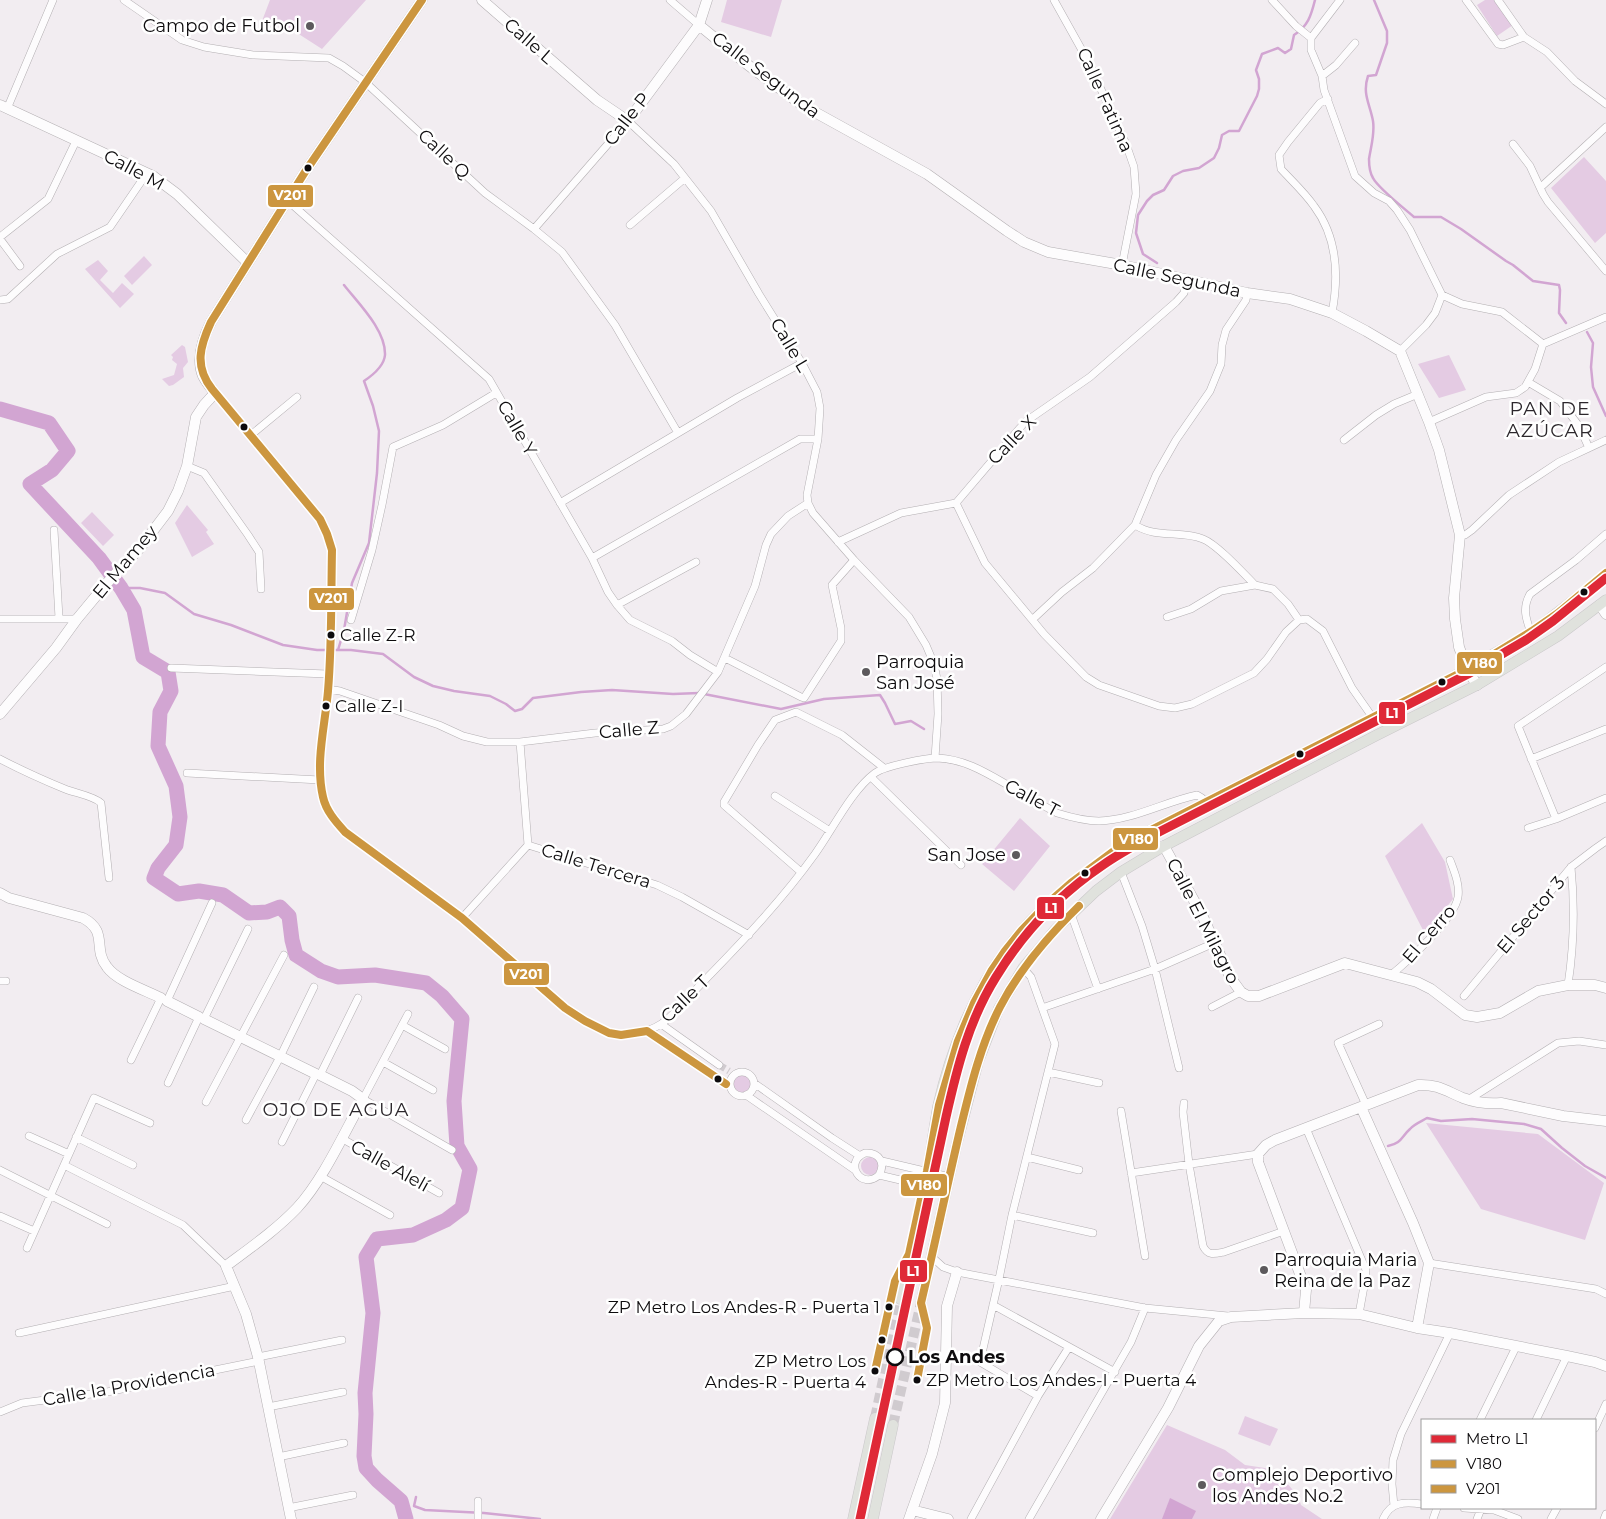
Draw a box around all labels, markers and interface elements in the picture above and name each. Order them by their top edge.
street label: Calle L [499,13,559,69]
place label: Campo de Futbol [143,15,300,37]
marker: Campo de Futbol [304,20,316,32]
street label: Calle Segunda [708,27,824,123]
street label: Calle Fatima [1072,44,1138,156]
street label: Calle P [599,88,655,150]
street label: Calle Q [413,124,475,184]
street label: Calle M [100,145,168,195]
unlabelled marker [303,163,313,173]
line badge: V201 [267,184,314,208]
text: V201 [272,186,307,204]
street label: Calle Segunda [1111,254,1243,302]
street label: Calle L [765,314,815,376]
street label: Calle Y [492,397,542,460]
district label: PAN DE AZÚCAR [1506,397,1594,442]
street label: Calle X [983,411,1041,469]
unlabelled marker [239,422,249,432]
street label: El Mamey [88,521,162,603]
line badge: V201 [308,587,355,611]
unlabelled marker [1579,587,1589,597]
text: V201 [313,589,348,607]
place label: Calle Z-R [340,625,415,645]
marker: Calle Z-R [326,630,336,640]
place label: Parroquia San José [876,651,964,694]
line badge: V180 [1456,651,1503,675]
text: V180 [1461,654,1498,672]
marker: Parroquia San José [860,666,872,678]
unlabelled marker [1437,677,1447,687]
place label: Calle Z-I [335,696,403,716]
marker: Calle Z-I [321,701,331,711]
line badge: L1 [1378,701,1406,725]
text: L1 [1385,704,1399,722]
street label: Calle Z [598,716,660,744]
unlabelled marker [1295,749,1305,759]
street label: Calle T [1001,774,1064,822]
line badge: V180 [1112,827,1159,851]
text: V180 [1117,830,1154,848]
street label: Calle Tercera [538,839,654,893]
place label: San Jose [927,844,1006,866]
marker: San Jose [1010,849,1022,861]
street label: Calle El Milagro [1162,854,1244,988]
unlabelled marker [1080,868,1090,878]
street label: El Sector 3 [1492,872,1570,958]
line badge: L1 [1036,896,1065,920]
text: L1 [1044,899,1058,917]
street label: El Cerro [1398,900,1460,968]
line badge: V201 [503,962,550,986]
text: V201 [508,965,543,983]
street label: Calle T [656,970,714,1027]
unlabelled marker [713,1074,723,1084]
district label: OJO DE AGUA [263,1098,409,1121]
street label: Calle Alelí [347,1135,434,1197]
line badge: V180 [900,1173,948,1197]
text: V180 [905,1176,942,1194]
place label: Parroquia Maria Reina de la Paz [1274,1249,1417,1292]
line badge: L1 [899,1259,928,1283]
text: L1 [906,1262,920,1280]
marker: Parroquia Maria Reina de la Paz [1258,1264,1270,1276]
place label: ZP Metro Los Andes-R - Puerta 1 [608,1297,880,1317]
marker: ZP Metro Los Andes-R - Puerta 1 [884,1302,894,1312]
unlabelled marker [877,1335,887,1345]
place label: Los Andes [908,1346,1005,1368]
marker: Los Andes [886,1348,904,1366]
place label: ZP Metro Los Andes-R - Puerta 4 [705,1351,866,1392]
street label: Calle la Providencia [41,1359,217,1411]
marker: ZP Metro Los Andes-R - Puerta 4 [870,1366,880,1376]
place label: ZP Metro Los Andes-I - Puerta 4 [926,1370,1196,1390]
marker: ZP Metro Los Andes-I - Puerta 4 [912,1375,922,1385]
legend [1421,1419,1596,1509]
text: Metro L1 [1466,1429,1528,1448]
text: V180 [1466,1454,1502,1473]
place label: Complejo Deportivo los Andes No.2 [1212,1464,1393,1507]
marker: Complejo Deportivo los Andes No.2 [1196,1479,1208,1491]
text: V201 [1466,1479,1500,1498]

